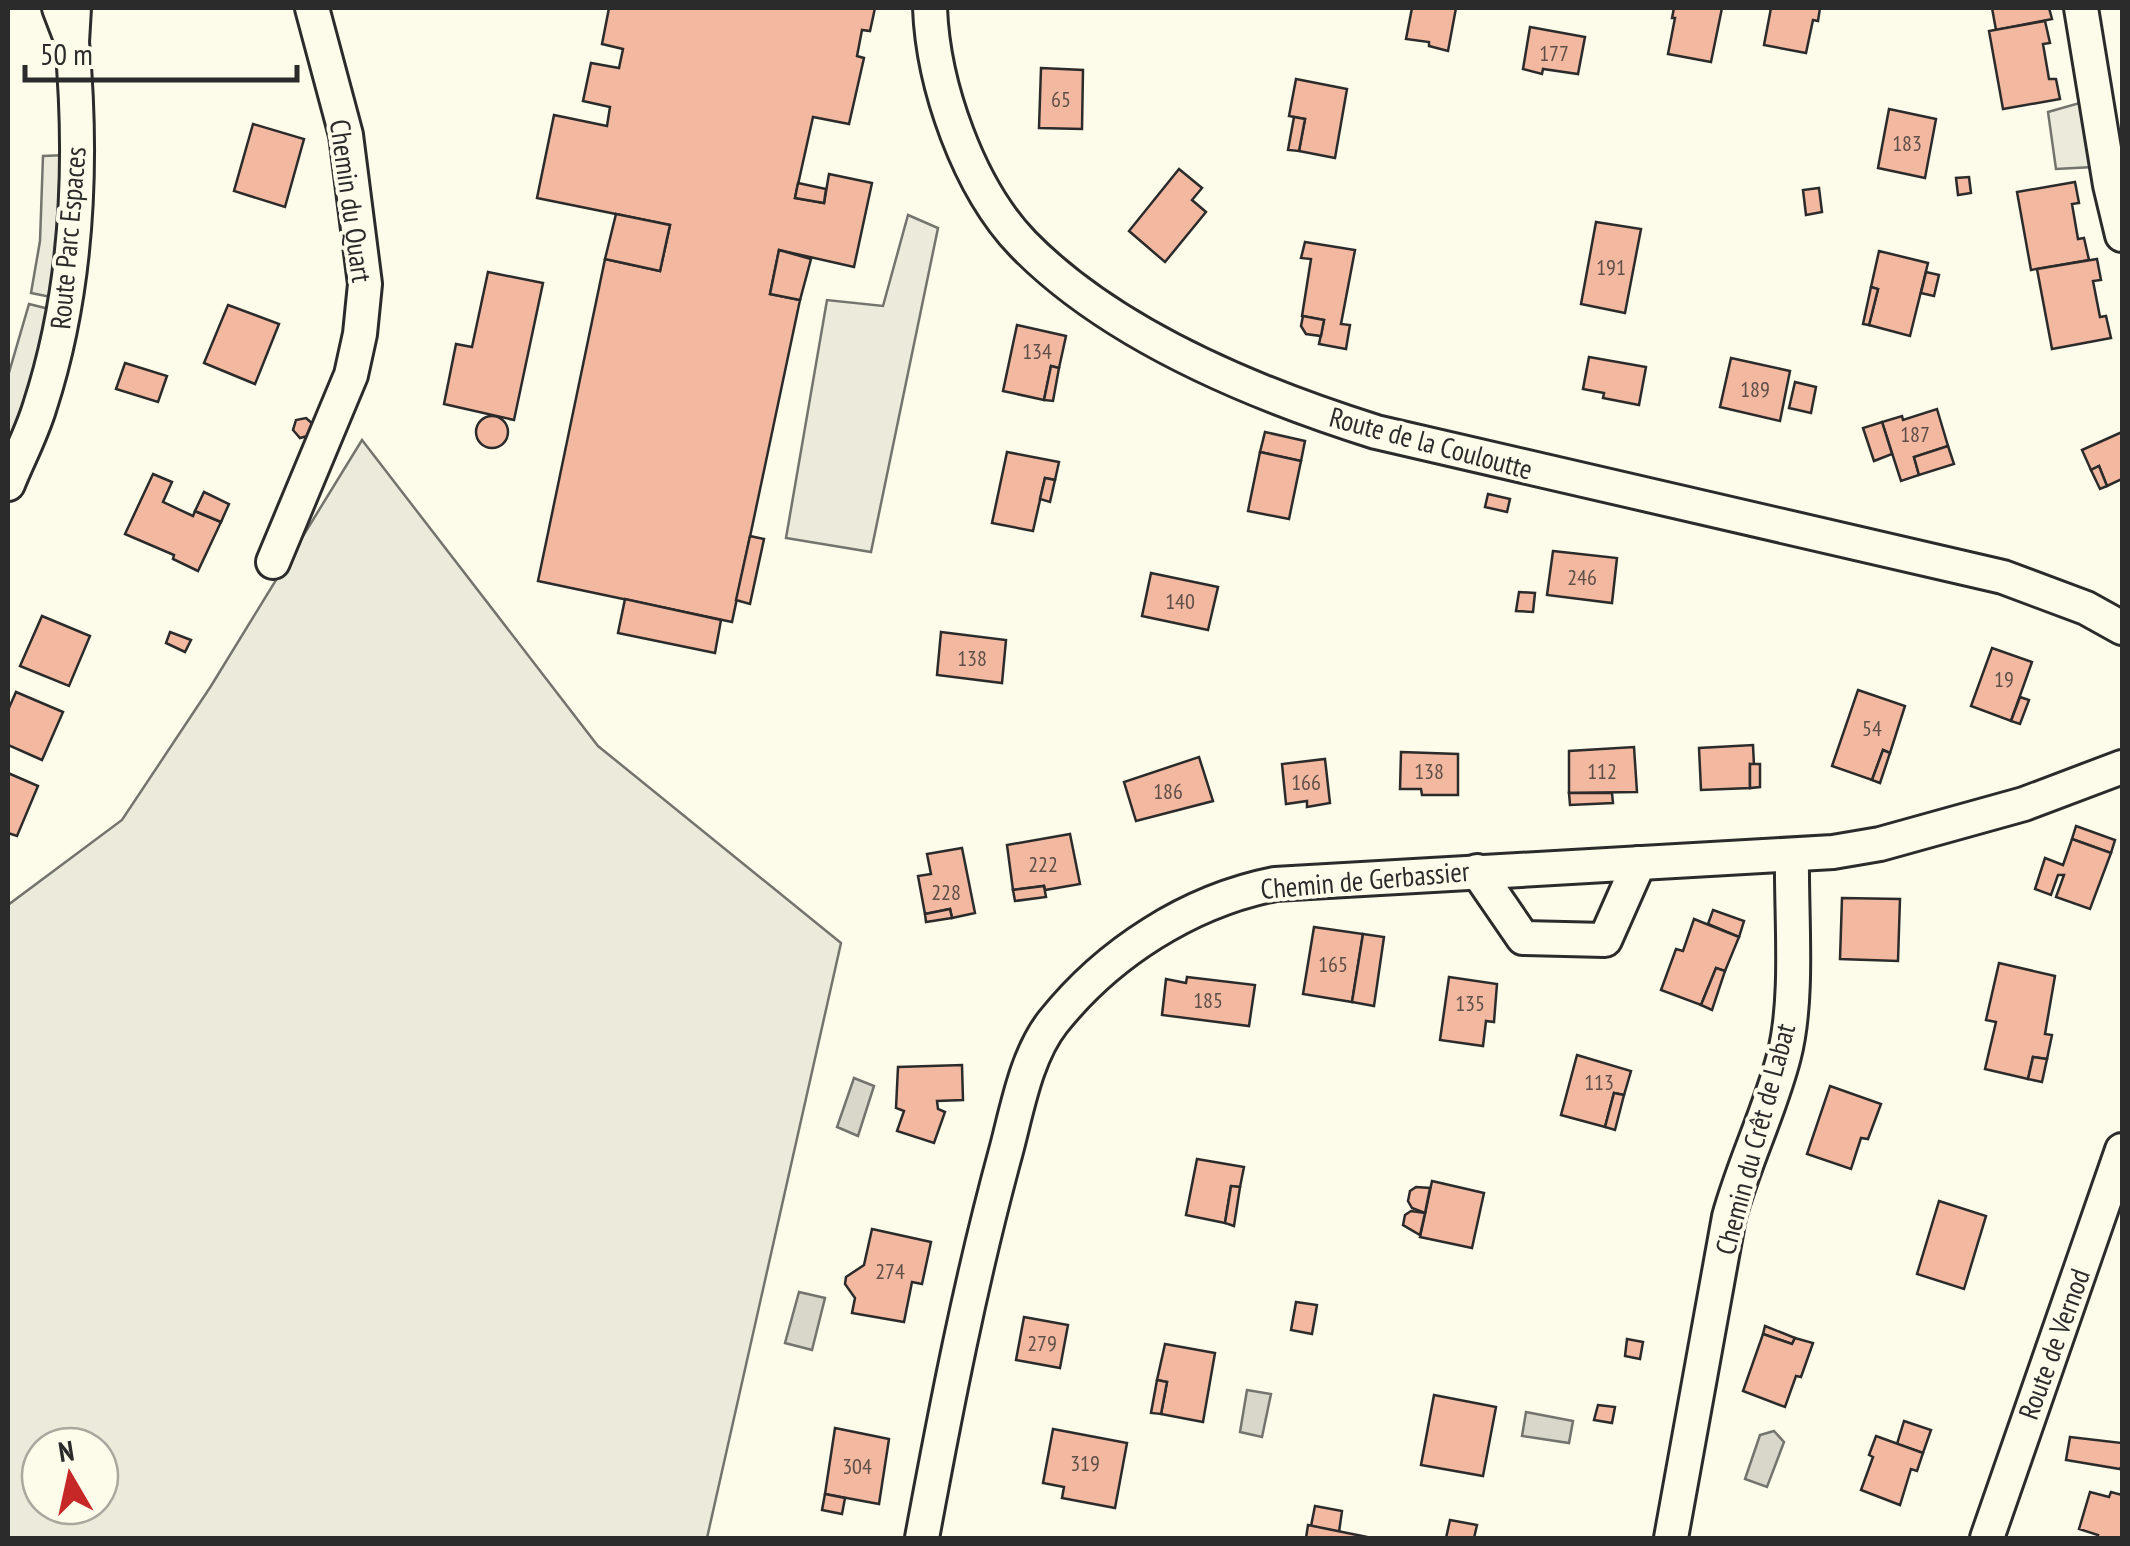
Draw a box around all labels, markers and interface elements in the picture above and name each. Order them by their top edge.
scale bar [25,20,298,82]
text: 50 m [40,34,93,73]
house number: 177 [1539,39,1569,67]
house number: 65 [1051,85,1071,113]
street label: Chemin du Quart [322,117,381,285]
house number: 183 [1892,129,1922,157]
street label: Route Parc Espaces [41,145,94,331]
house number: 191 [1596,253,1626,281]
house number: 134 [1022,337,1052,365]
house number: 189 [1740,375,1770,403]
street label: Route de la Couloutte [1326,398,1537,487]
house number: 187 [1900,420,1930,448]
house number: 246 [1567,563,1597,591]
house number: 140 [1165,587,1195,615]
house number: 138 [957,644,987,672]
house number: 19 [1994,665,2014,693]
house number: 54 [1862,714,1882,742]
house number: 138 [1414,757,1444,785]
house number: 112 [1587,757,1617,785]
house number: 166 [1291,768,1321,796]
house number: 186 [1153,777,1183,805]
house number: 222 [1028,850,1058,878]
street label: Chemin de Gerbassier [1259,852,1471,907]
house number: 228 [931,878,961,906]
house number: 165 [1318,950,1348,978]
house number: 185 [1193,986,1223,1014]
house number: 135 [1455,989,1485,1017]
street label: Chemin du Crêt de Labat [1706,1019,1803,1259]
house number: 113 [1584,1068,1614,1096]
house number: 274 [875,1257,905,1285]
street label: Route de Vernod [2009,1263,2098,1424]
house number: 279 [1027,1329,1057,1357]
north arrow [20,1426,120,1526]
text: N [56,1431,76,1470]
house number: 319 [1070,1449,1100,1477]
house number: 304 [842,1452,872,1480]

